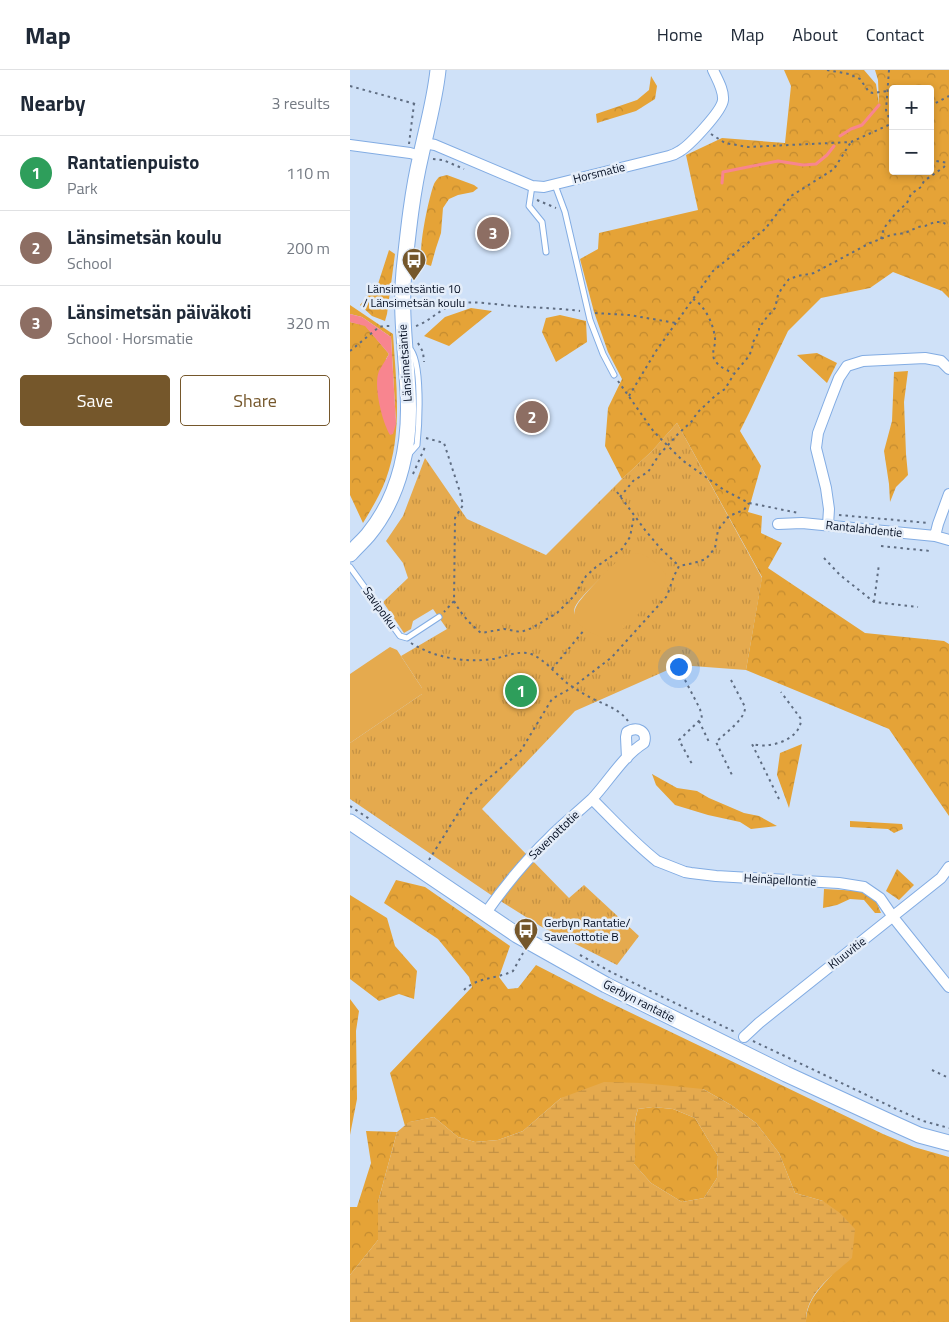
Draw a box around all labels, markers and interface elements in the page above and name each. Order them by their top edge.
text: Map [25,17,71,53]
text: Home [657,21,703,48]
text: Map [731,21,764,48]
text: About [792,21,838,48]
text: Contact [866,21,924,48]
map controls [889,85,934,175]
button: + [889,85,934,130]
text: Nearby [20,87,85,119]
text: 3 results [271,91,330,115]
button: − [889,130,934,175]
text: Rantatienpuisto [67,147,199,176]
street label: Horsmatie [571,157,627,188]
text: 1 [32,161,40,185]
text: 110 m [286,161,330,185]
text: Park [67,176,98,200]
pin: 3 [477,214,509,252]
text: Länsimetsän koulu [67,222,222,251]
text: 2 [32,236,40,260]
text: 200 m [286,236,330,260]
bus stop icon: Länsimetsäntie 10 / Länsimetsän koulu [401,247,427,281]
text: School [67,251,112,275]
place label: Länsimetsäntie 10 / Länsimetsän koulu [363,279,465,312]
text: Länsimetsän päiväkoti [67,297,252,326]
text: 3 [32,311,40,335]
text: 320 m [286,311,330,335]
street label: Länsimetsäntie [392,324,417,402]
text: School · Horsmatie [67,326,193,350]
button: Save [20,375,170,426]
button: Share [180,375,330,426]
pin: 2 [516,398,548,436]
street label: Rantalahdentie [825,515,903,542]
street label: Savipolku [358,583,402,633]
your location [666,654,692,680]
pin: 1 [505,672,537,710]
street label: Savenottotie [524,805,583,864]
street label: Heinäpellontie [743,868,817,891]
place label: Gerbyn Rantatie/ Savenottotie B [544,913,631,946]
bus stop icon: Gerbyn Rantatie/ Savenottotie B [513,917,539,951]
street label: Kluuvitie [824,932,870,974]
street label: Gerbyn rantatie [600,974,678,1027]

